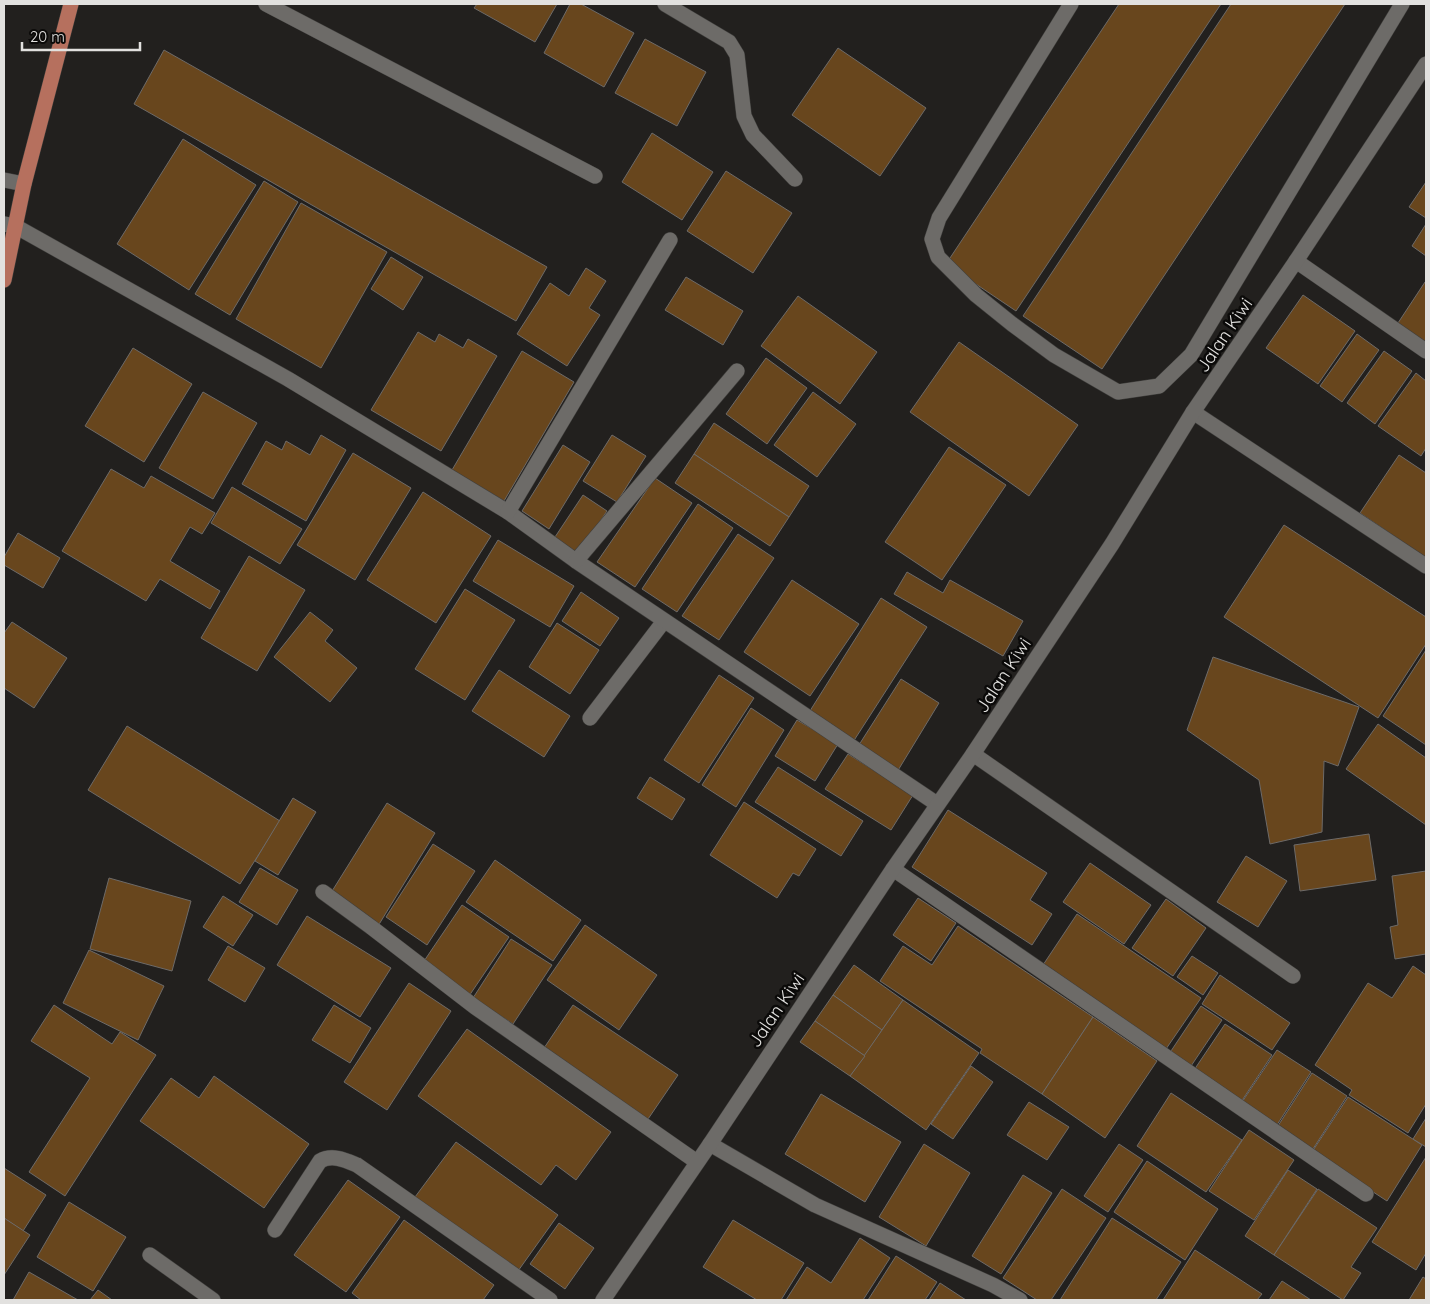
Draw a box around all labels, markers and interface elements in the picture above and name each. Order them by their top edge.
scale bar [22,20,140,52]
text: 20 m [30,27,65,46]
street label: Jalan Kiwi [1191,293,1257,377]
street label: Jalan Kiwi [970,633,1036,717]
street label: Jalan Kiwi [743,968,809,1052]

